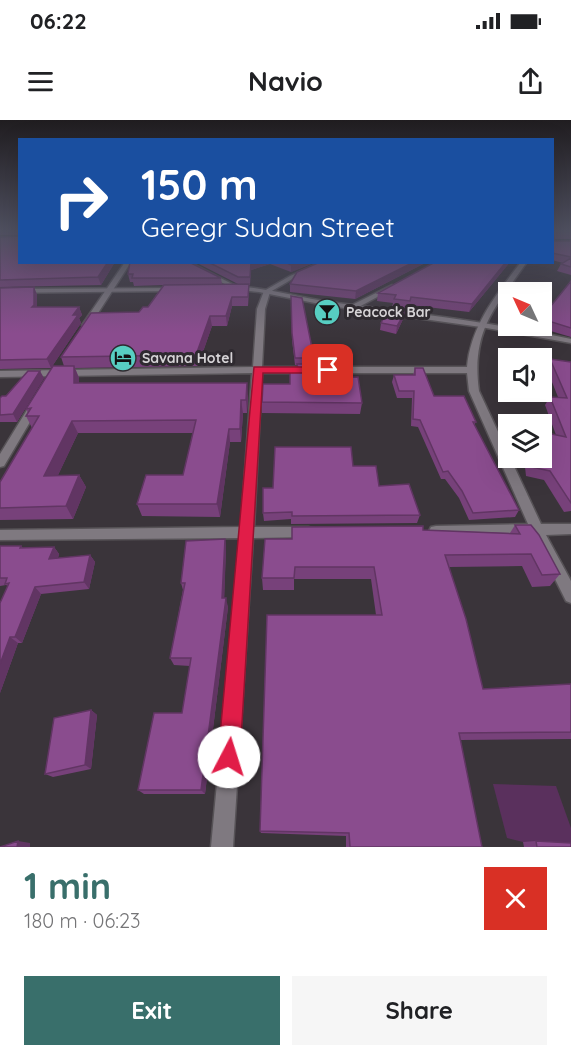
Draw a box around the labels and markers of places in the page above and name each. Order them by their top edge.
bar icon: Peacock Bar [312,297,342,327]
place label: Peacock Bar [346,303,431,321]
hotel icon: Savana Hotel [108,343,138,373]
pin [302,344,353,395]
place label: Savana Hotel [142,349,233,367]

